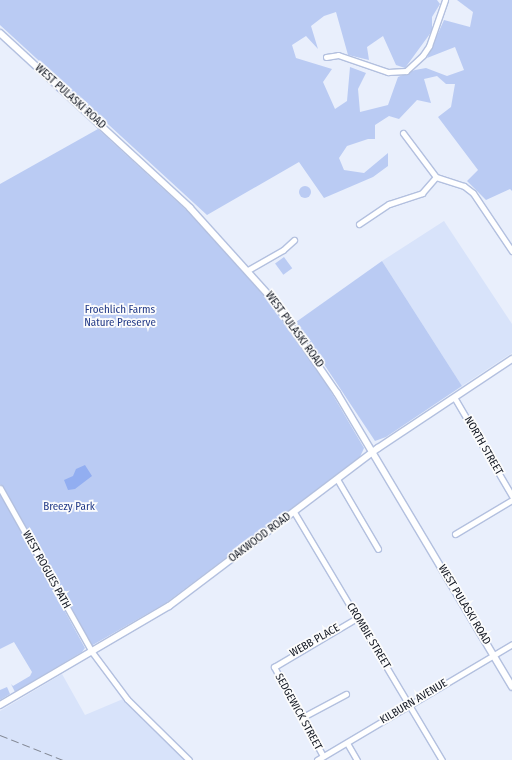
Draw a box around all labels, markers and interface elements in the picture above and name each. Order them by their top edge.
street label: WEST PULASKI ROAD [32,62,108,132]
street label: WEST PULASKI ROAD [262,289,326,371]
park label: Froehlich Farms Nature Preserve [84,304,156,330]
street label: NORTH STREET [461,414,505,478]
park label: Breezy Park [43,500,95,514]
street label: OAKWOOD ROAD [226,510,294,566]
street label: WEST ROGUES PATH [19,529,73,611]
street label: WEST PULASKI ROAD [435,563,493,647]
street label: CROMBIE STREET [343,601,393,671]
street label: WEBB PLACE [288,622,342,660]
street label: SEDGEWICK STREET [272,672,324,752]
street label: KILBURN AVENUE [378,677,450,727]

